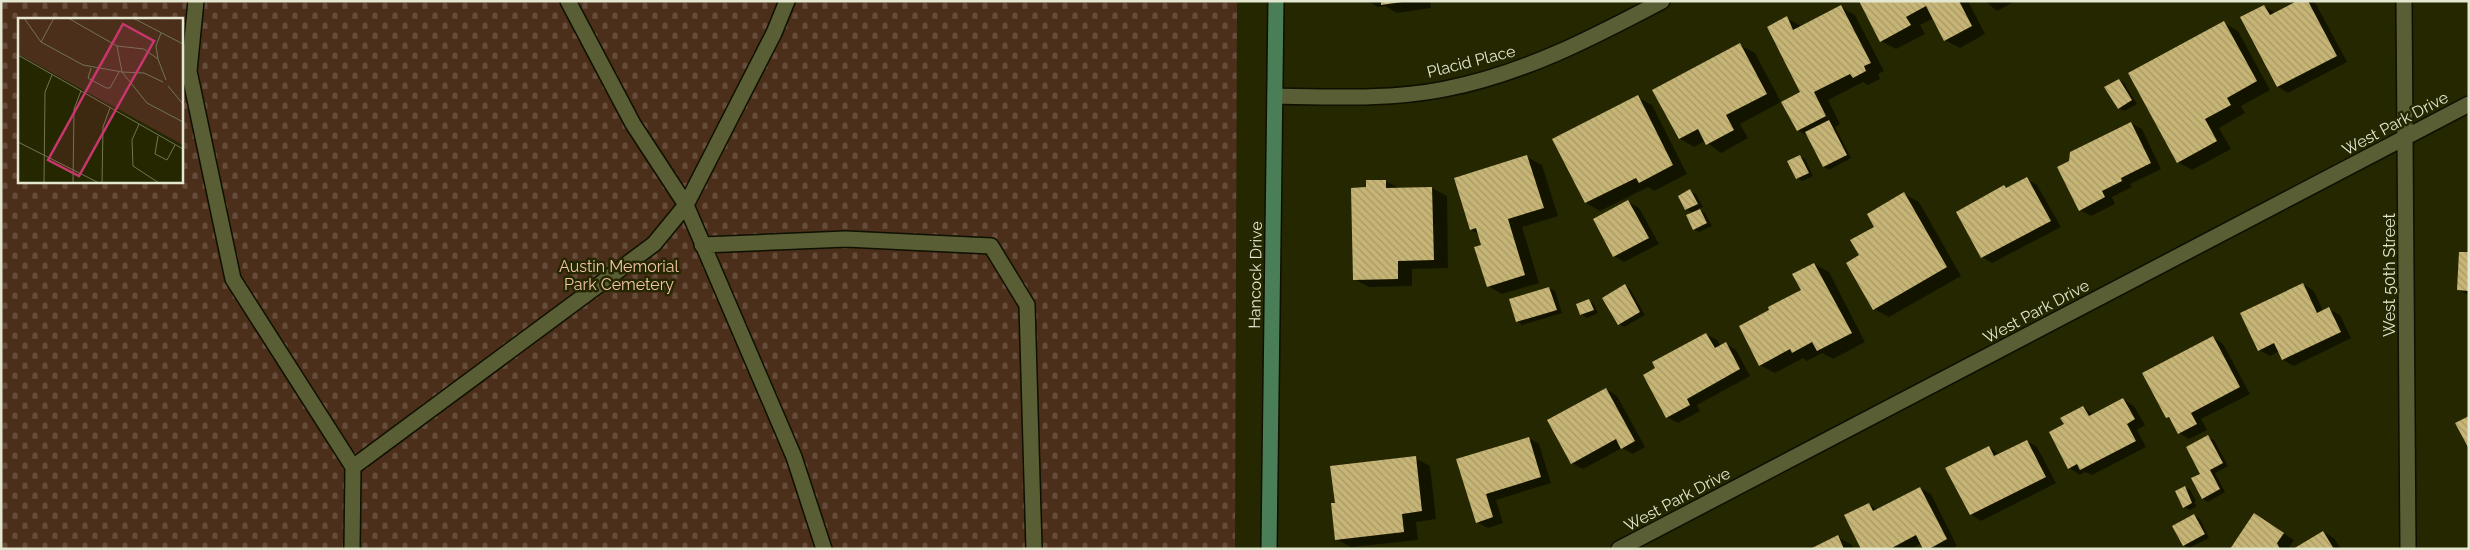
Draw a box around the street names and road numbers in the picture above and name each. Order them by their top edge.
street label: Placid Place [1425,41,1517,82]
street label: West Park Drive [2339,88,2451,159]
street label: West 50th Street [2380,212,2399,337]
street label: Hancock Drive [1245,221,1266,329]
street label: West Park Drive [1980,276,2092,347]
street label: West Park Drive [1621,464,1733,535]

